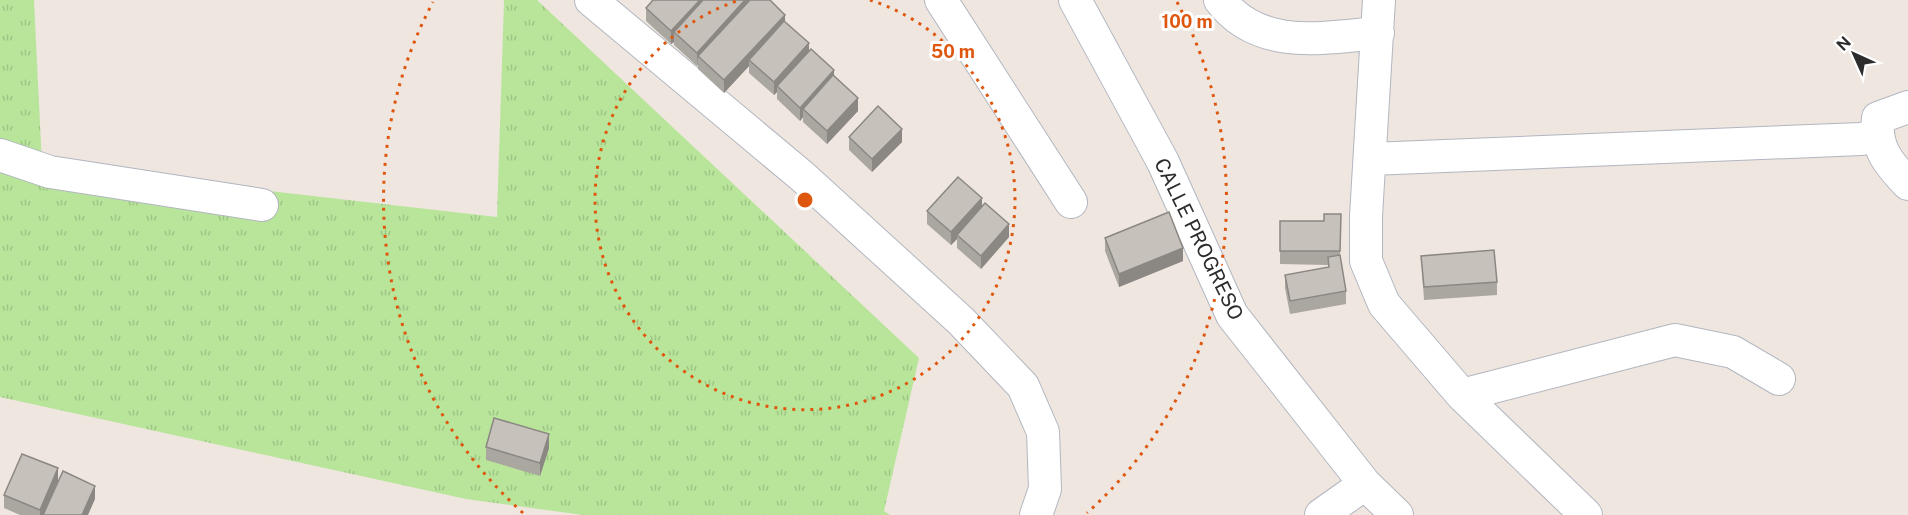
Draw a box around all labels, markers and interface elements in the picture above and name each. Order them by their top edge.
text: 100 m [1161,11,1213,32]
north arrow [1824,24,1884,84]
text: N [1833,33,1855,55]
text: 50 m [931,41,975,62]
street label: CALLE PROGRESO [1149,154,1249,324]
centre of rings [795,190,815,210]

